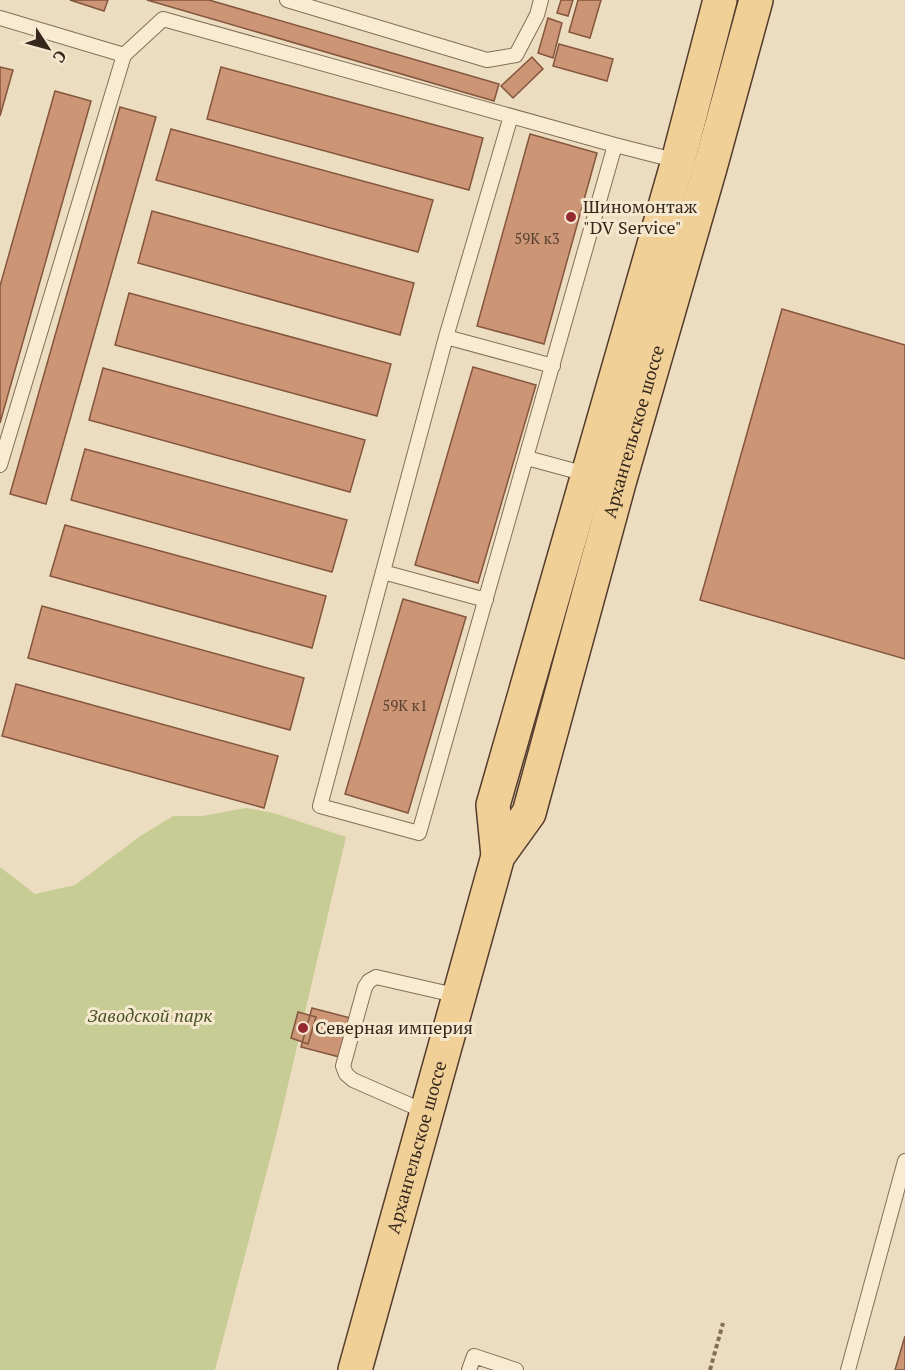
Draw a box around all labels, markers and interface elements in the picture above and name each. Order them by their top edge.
north arrow [18,18,78,78]
text: С [48,46,72,68]
place label: Шиномонтаж "DV Service" [583,194,697,239]
marker: Шиномонтаж "DV Service" [564,210,578,224]
house number: 59К к3 [514,228,560,248]
street label: Архангельское шоссе [597,342,669,520]
house number: 59К к1 [382,695,428,715]
park label: Заводской парк [87,1003,213,1027]
place label: Северная империя [315,1015,473,1039]
marker: Северная империя [296,1021,310,1035]
street label: Архангельское шоссе [380,1058,451,1236]

